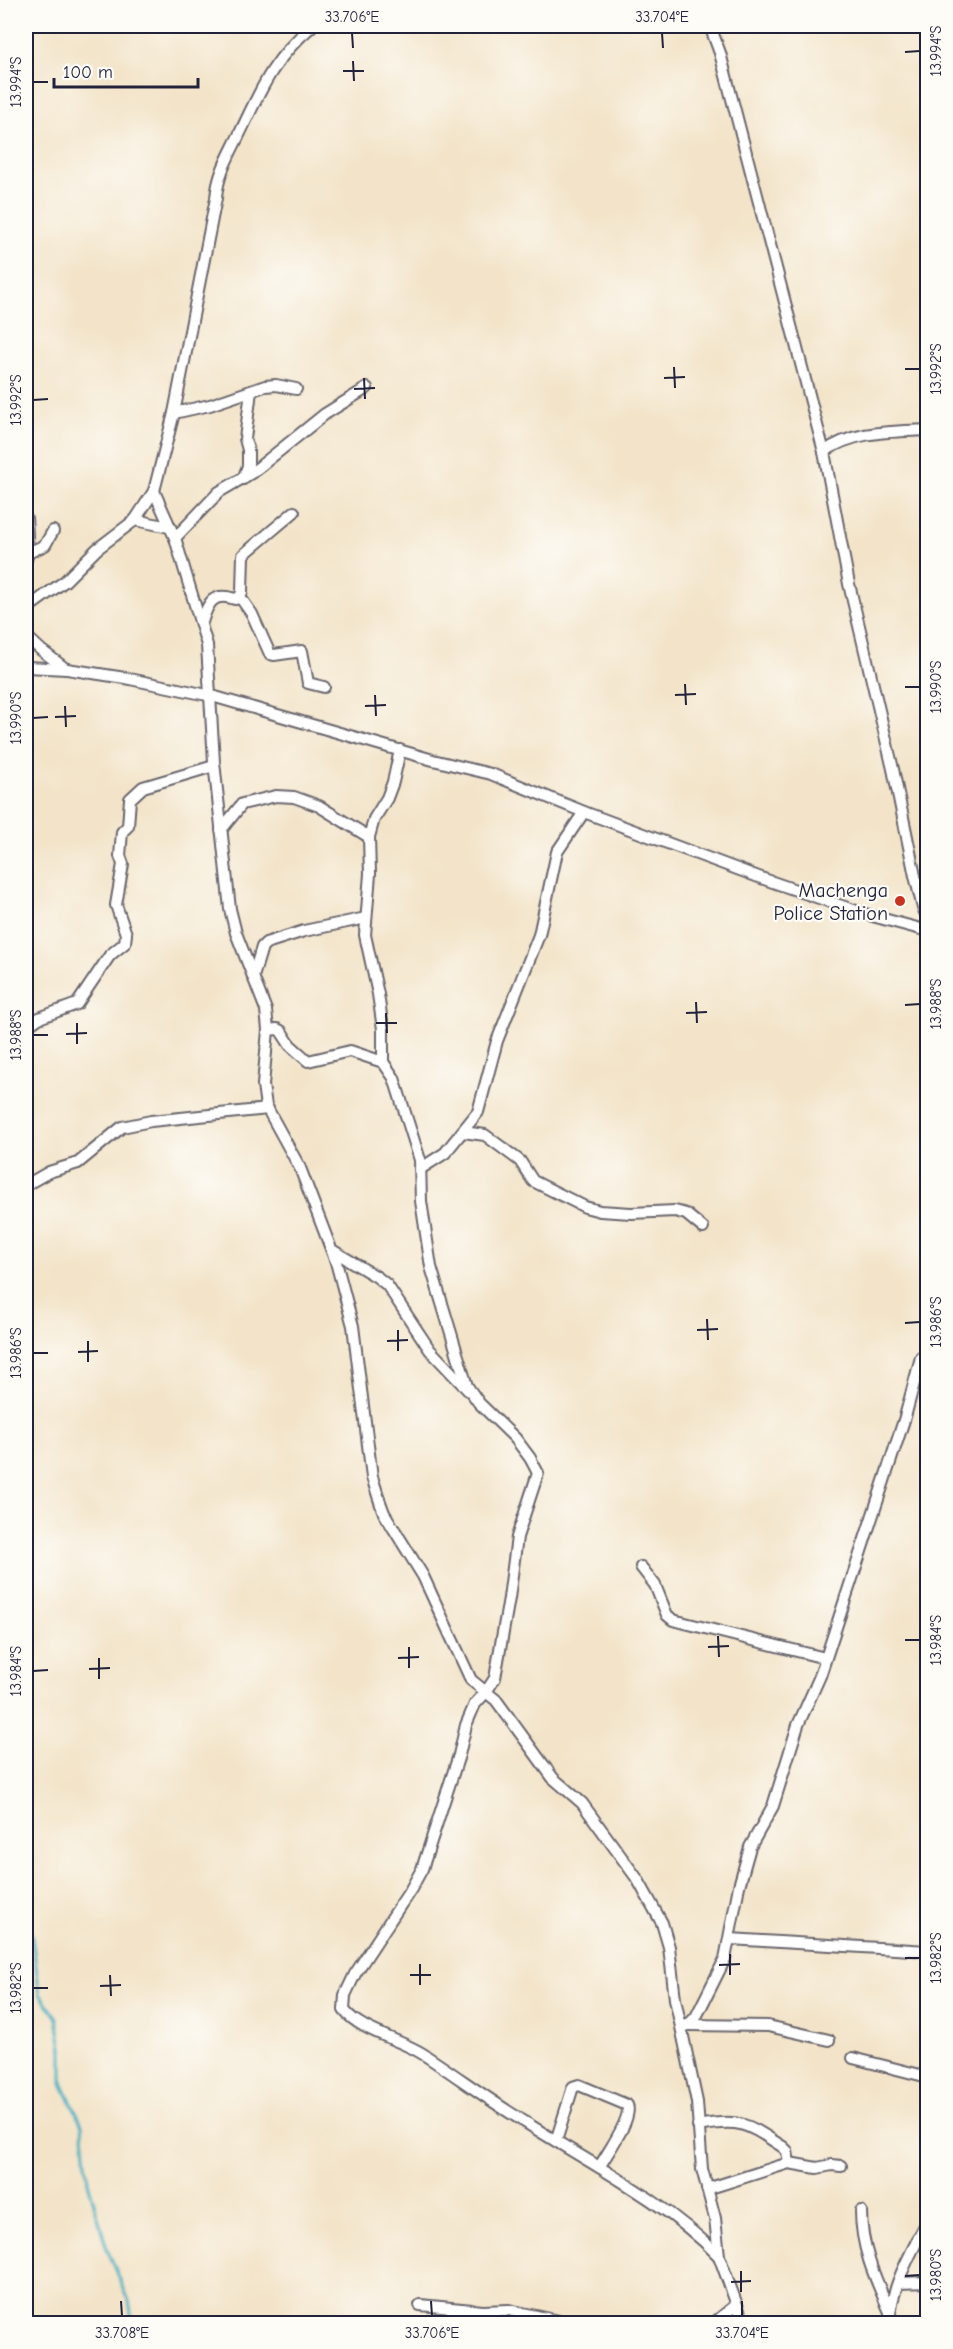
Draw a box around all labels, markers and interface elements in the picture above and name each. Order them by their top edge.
text: 33.706°E [325,8,379,26]
text: 33.704°E [635,8,689,26]
text: 13.994°S [927,25,945,77]
scale bar [54,51,198,89]
text: 13.994°S [7,56,25,108]
text: 100 m [63,62,113,83]
text: 13.992°S [927,343,945,395]
text: 13.992°S [7,374,25,426]
text: 13.990°S [927,661,945,713]
text: 13.990°S [7,692,25,744]
place label: Machenga Police Station [773,879,888,925]
marker: Machenga Police Station [893,894,907,908]
text: 13.988°S [927,978,945,1030]
text: 13.988°S [7,1009,25,1061]
text: 13.986°S [927,1296,945,1348]
text: 13.986°S [7,1327,25,1379]
text: 13.984°S [927,1615,945,1665]
text: 13.984°S [7,1646,25,1696]
text: 13.982°S [927,1932,945,1984]
text: 13.982°S [7,1962,25,2014]
text: 13.980°S [927,2249,945,2301]
text: 33.708°E [95,2324,149,2342]
text: 33.706°E [405,2324,459,2342]
text: 33.704°E [715,2324,769,2342]

